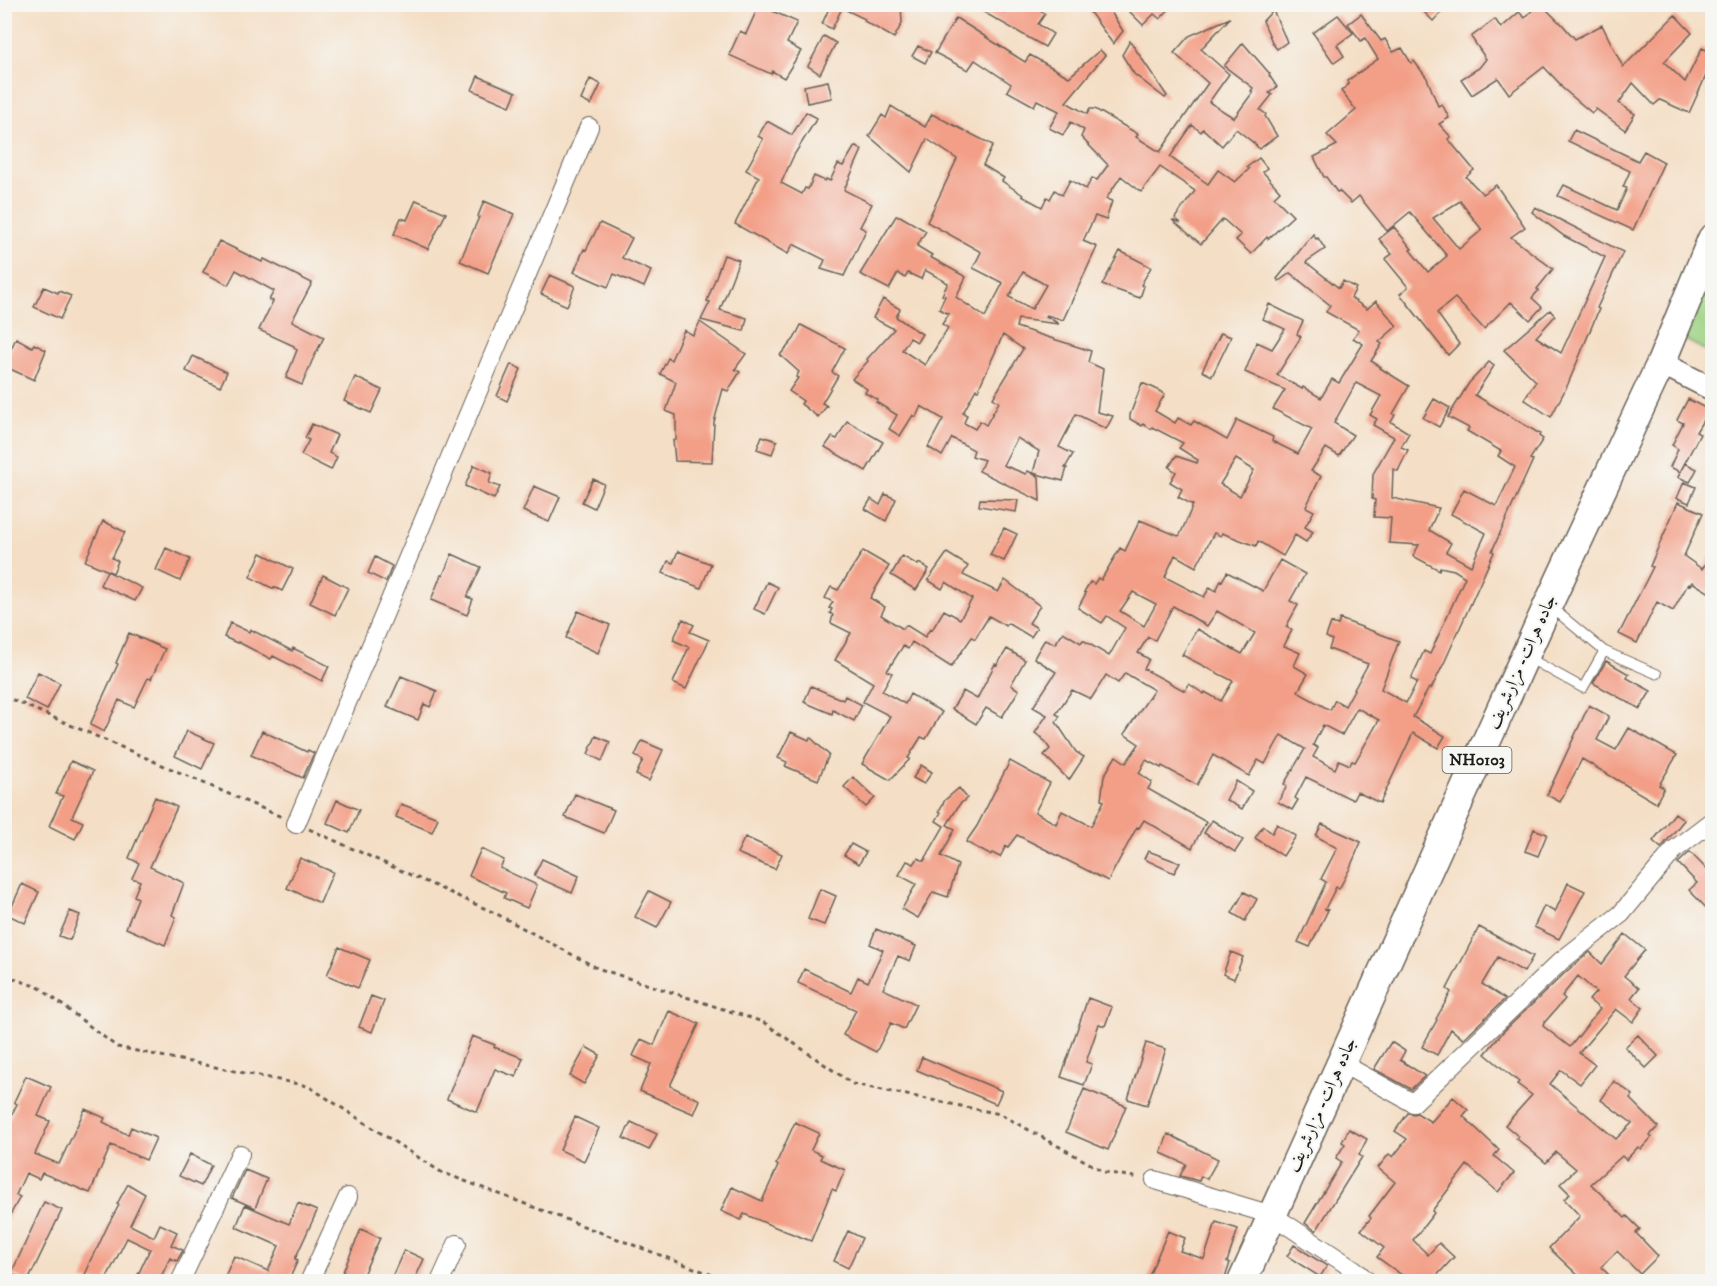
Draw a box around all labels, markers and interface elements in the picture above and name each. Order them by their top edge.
street label: جاده هرات- مزارشریف [1482,591,1563,733]
road number: NH0103 [1442,747,1512,773]
street label: جاده هرات- مزارشریف [1282,1034,1363,1176]

